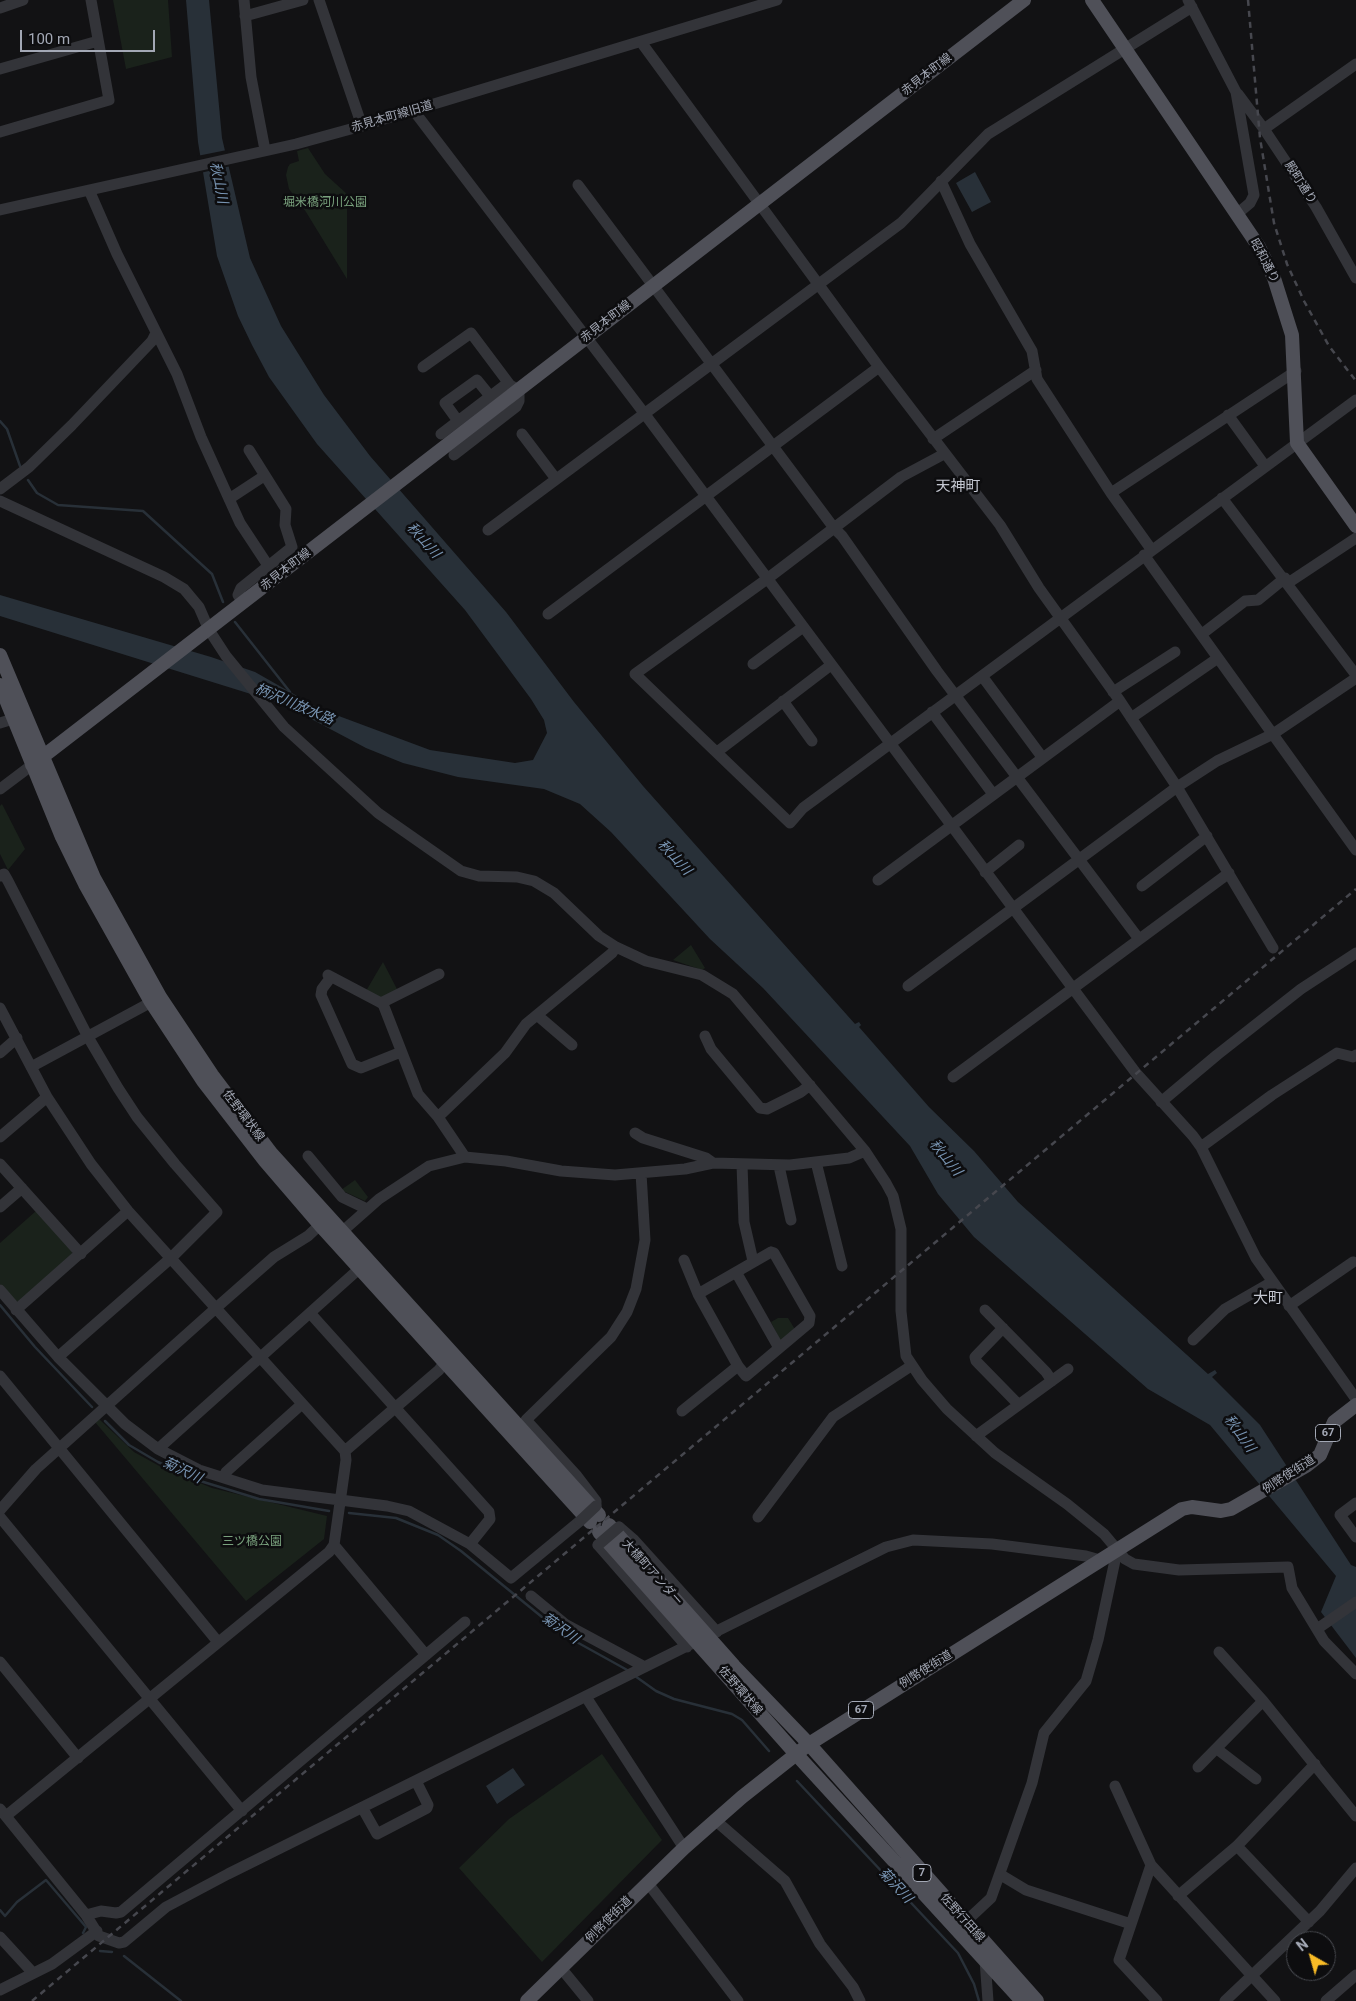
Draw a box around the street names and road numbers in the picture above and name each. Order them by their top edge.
street label: 赤見本町線 [899,51,955,99]
street label: 赤見本町線旧道 [350,99,434,135]
street label: 殿町通り [1281,159,1319,207]
street label: 昭和通り [1246,236,1282,286]
street label: 赤見本町線 [578,298,634,346]
street label: 赤見本町線 [258,546,314,594]
street label: 佐野環状線 [219,1088,267,1144]
road number: 67 [1316,1425,1340,1442]
street label: 例幣使街道 [1260,1453,1318,1497]
street label: 大橋町アンダー [619,1537,685,1609]
street label: 例幣使街道 [897,1648,955,1692]
street label: 佐野環状線 [715,1664,765,1718]
road number: 67 [848,1702,874,1718]
road number: 7 [913,1865,931,1882]
street label: 佐野行田線 [937,1891,987,1945]
street label: 例幣使街道 [583,1894,635,1946]

